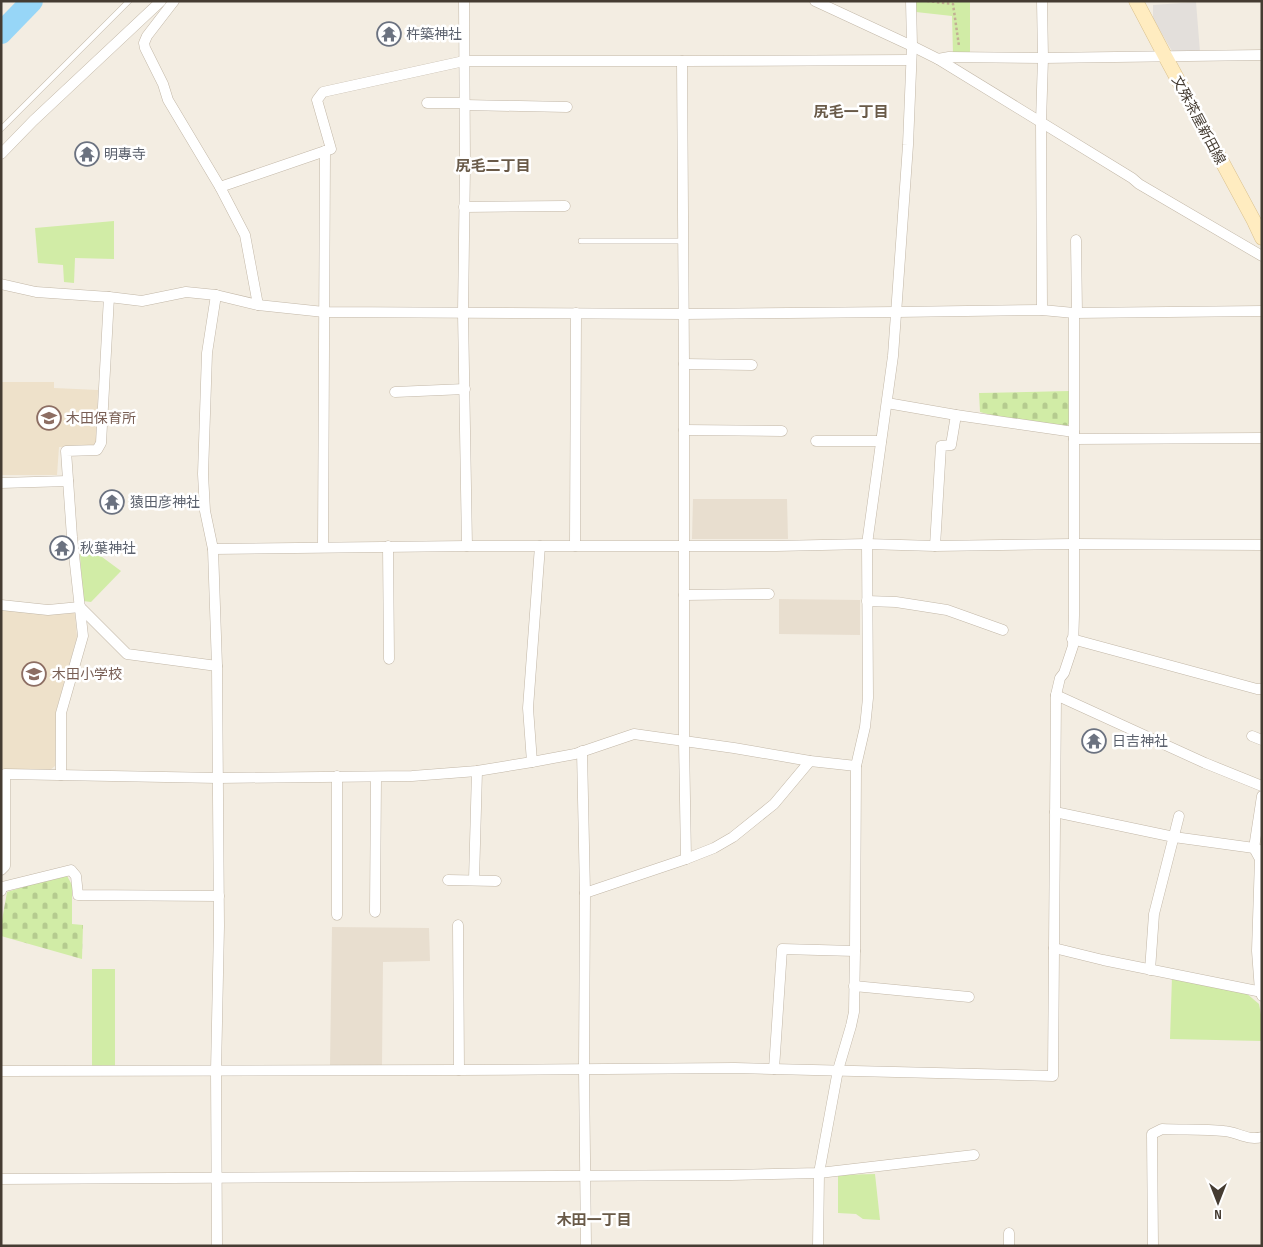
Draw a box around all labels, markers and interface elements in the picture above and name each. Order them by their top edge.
temple icon: 杵築神社 [376,21,402,47]
place label: 杵築神社 [406,26,462,43]
street label: 文殊茶屋新田線 [1168,73,1229,167]
district label: 尻毛一丁目 [813,103,889,122]
temple icon: 明專寺 [74,141,100,167]
place label: 明專寺 [104,146,146,163]
district label: 尻毛二丁目 [455,157,531,176]
school or university icon: 木田保育所 [36,405,62,431]
place label: 木田保育所 [66,410,136,427]
temple icon: 猿田彦神社 [99,489,125,515]
place label: 猿田彦神社 [130,494,200,511]
temple icon: 秋葉神社 [49,535,75,561]
place label: 秋葉神社 [80,540,136,557]
school or university icon: 木田小学校 [21,661,47,687]
place label: 木田小学校 [52,666,122,683]
temple icon: 日吉神社 [1081,728,1107,754]
place label: 日吉神社 [1112,733,1168,750]
north arrow [1193,1177,1243,1227]
text: N [1214,1206,1222,1223]
district label: 木田一丁目 [556,1211,632,1230]

